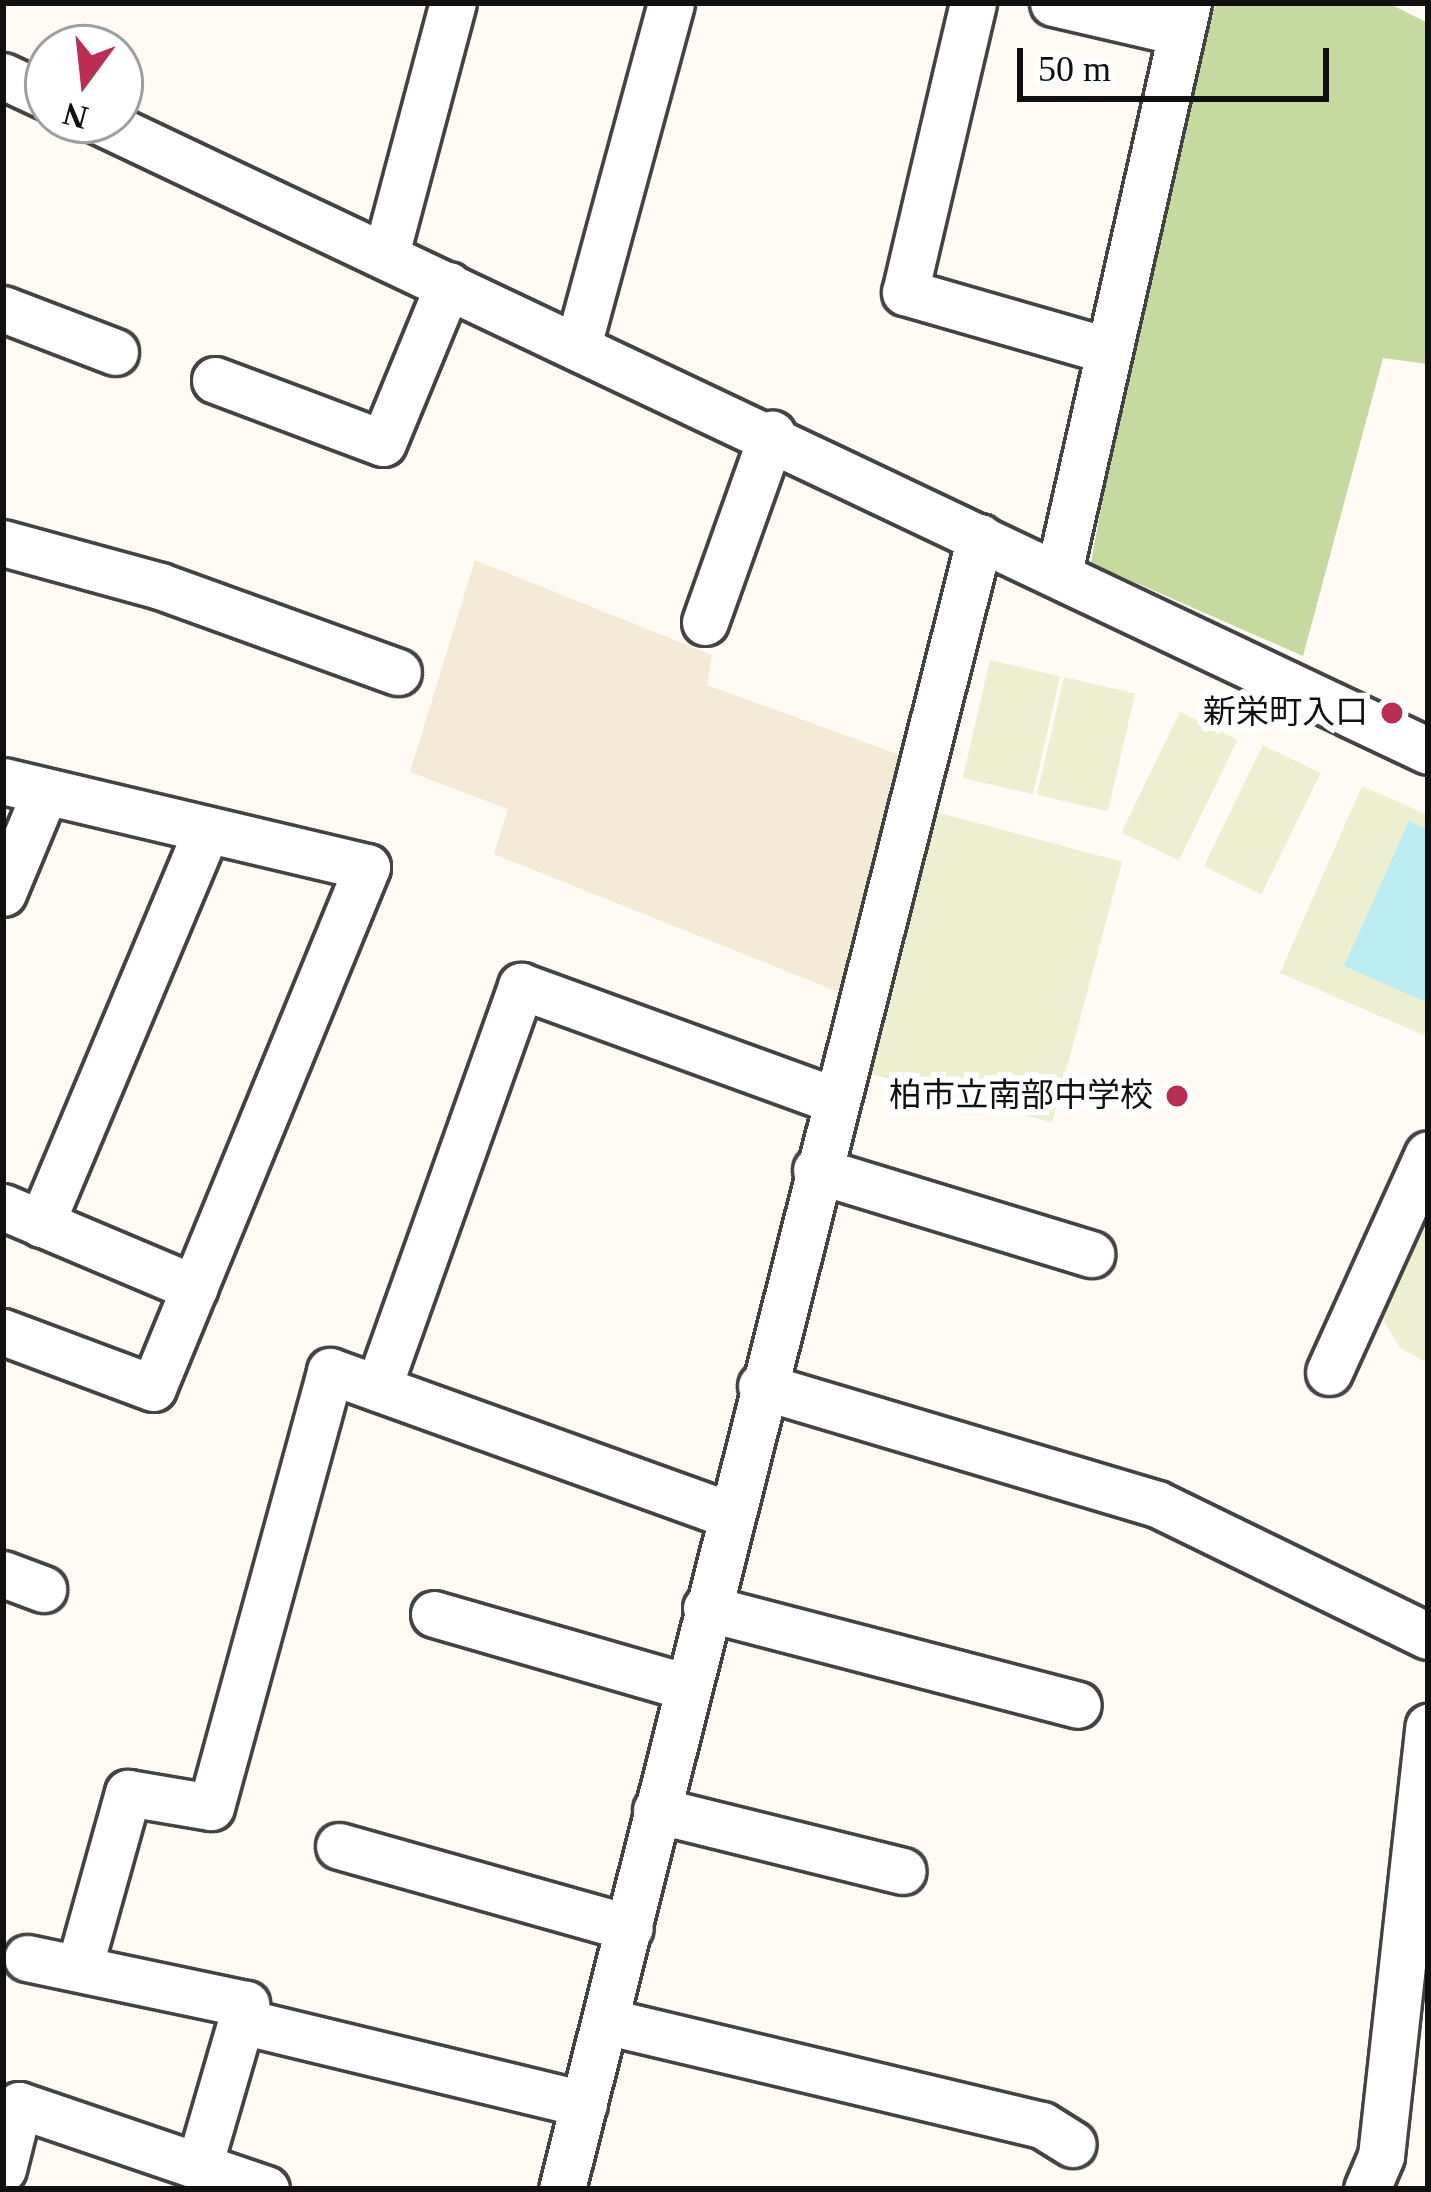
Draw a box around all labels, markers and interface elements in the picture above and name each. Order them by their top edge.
north arrow [24,24,144,144]
scale bar [1023,24,1335,98]
text: 50 m [1038,49,1111,89]
text: N [59,95,92,136]
place label: 新栄町入口 [1203,693,1368,733]
marker: 新栄町入口 [1379,700,1405,726]
place label: 柏市立南部中学校 [889,1076,1153,1116]
marker: 柏市立南部中学校 [1164,1083,1190,1109]

